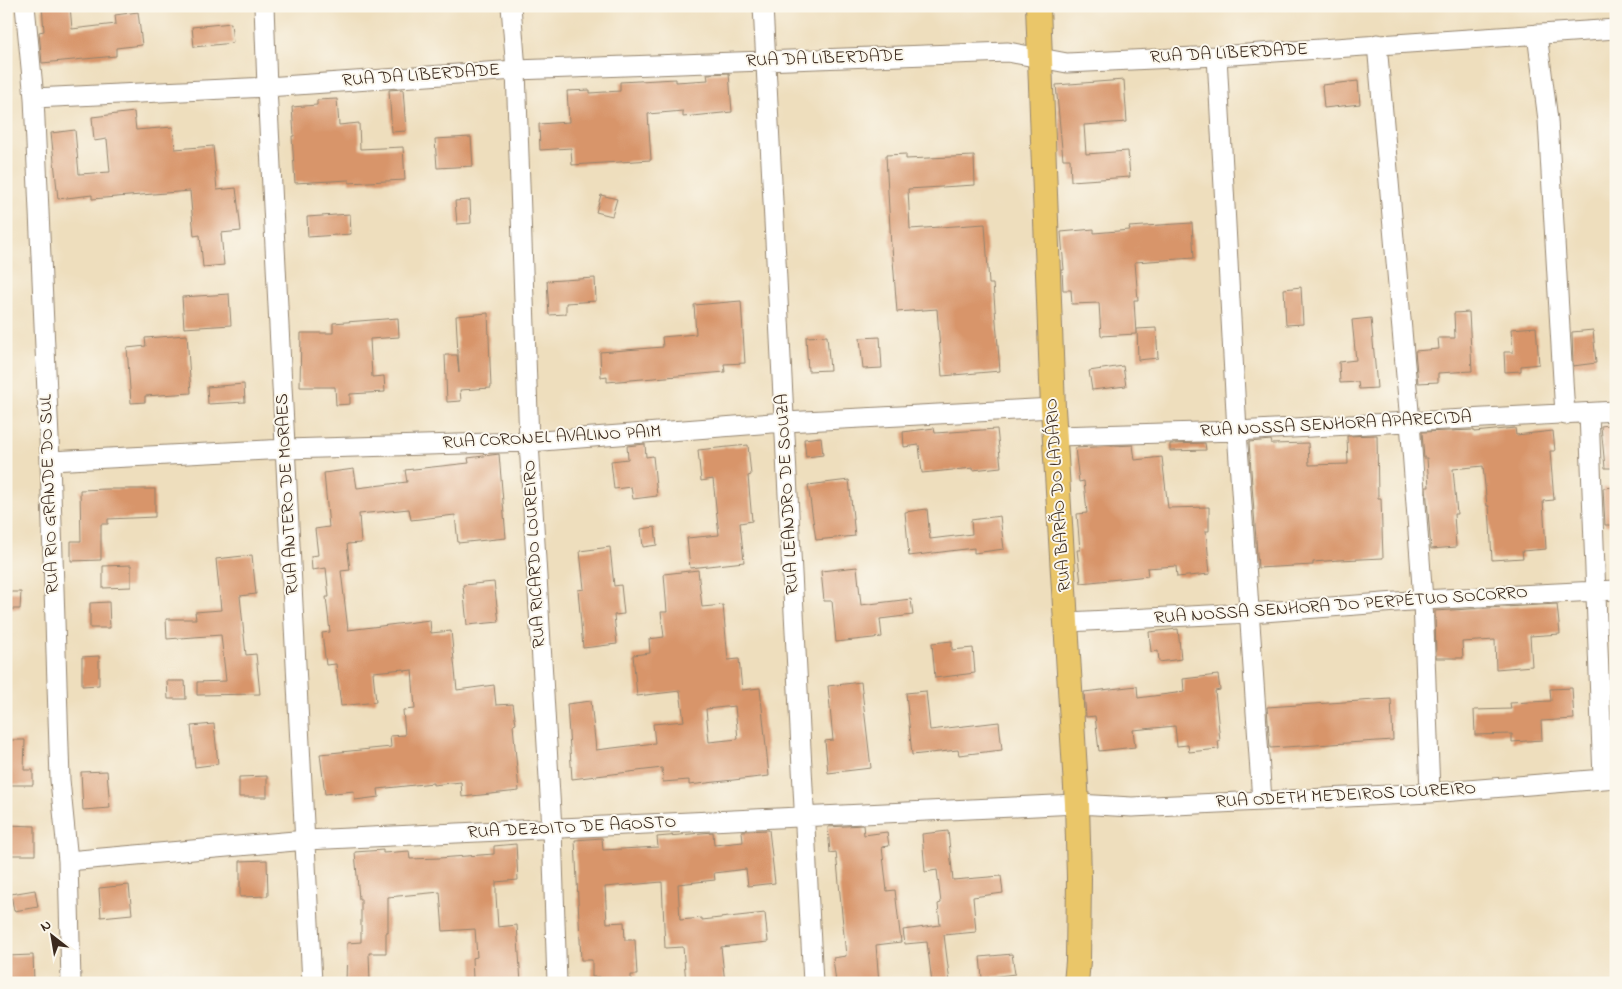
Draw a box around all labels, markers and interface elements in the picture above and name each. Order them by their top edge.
street label: RUA DA LIBERDADE [1149,37,1309,71]
street label: RUA DA LIBERDADE [746,43,904,75]
street label: RUA DA LIBERDADE [341,58,501,94]
street label: RUA RIO GRANDE DO SUL [34,393,66,594]
street label: RUA ANTERO DE MORAES [270,393,306,595]
street label: RUA LEANDRO DE SOUZA [770,393,806,595]
street label: RUA BARÃO DO LADÁRIO [1039,397,1079,593]
street label: RUA NOSSA SENHORA APARECIDA [1200,405,1472,445]
street label: RUA CORONEL AVALINO PAIM [442,419,662,457]
street label: RUA RICARDO LOUREIRO [517,459,553,649]
street label: RUA NOSSA SENHORA DO PERPÉTUO SOCORRO [1153,580,1529,632]
street label: RUA ODETH MEDEIROS LOUREIRO [1215,776,1477,816]
street label: RUA DEZOITO DE AGOSTO [467,810,677,846]
north arrow [28,912,78,962]
text: N [37,915,56,938]

